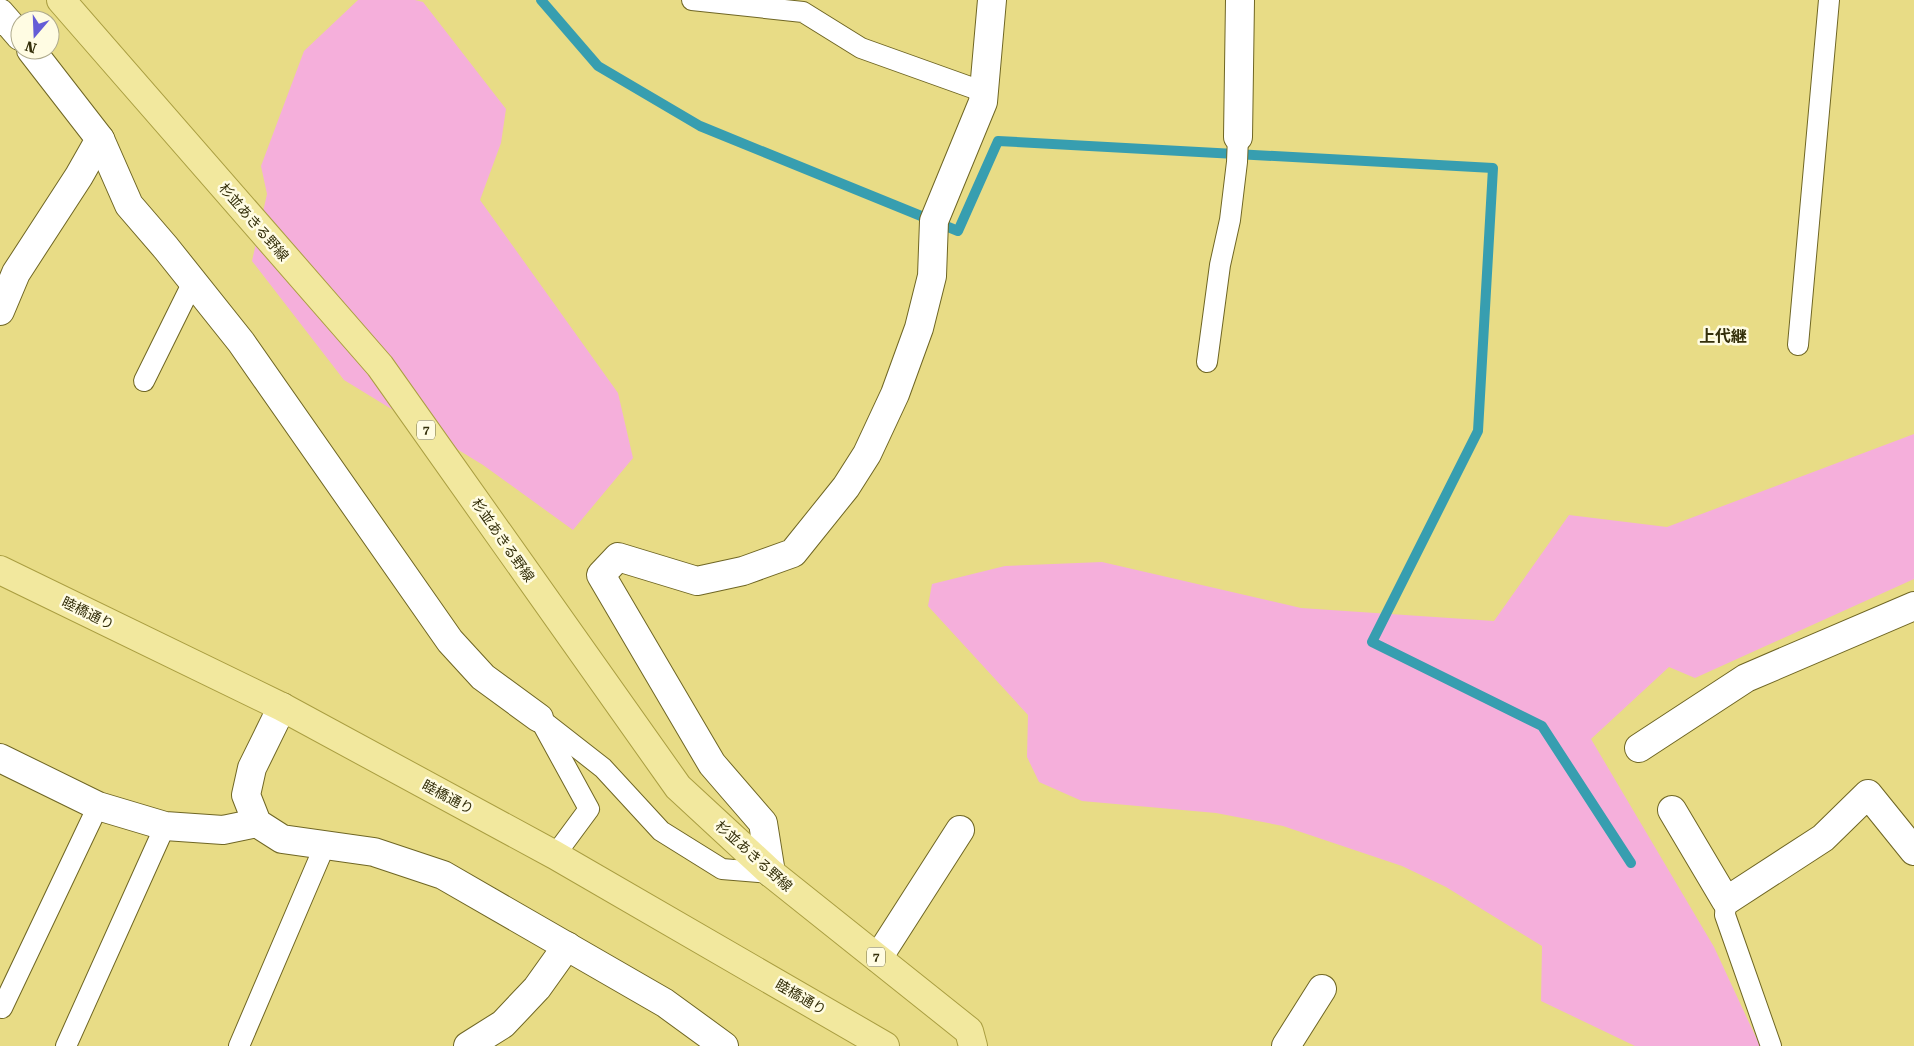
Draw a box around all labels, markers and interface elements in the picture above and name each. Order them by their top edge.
north arrow [10,10,60,60]
text: N [23,38,38,57]
street label: 杉並あきる野線 [216,180,292,264]
district label: 上代継 [1699,327,1747,346]
road number: 7 [417,420,435,440]
street label: 杉並あきる野線 [468,495,538,585]
street label: 睦橋通り [59,594,117,632]
street label: 睦橋通り [420,777,476,817]
street label: 杉並あきる野線 [712,817,796,895]
road number: 7 [867,948,885,966]
street label: 睦橋通り [773,976,829,1018]

